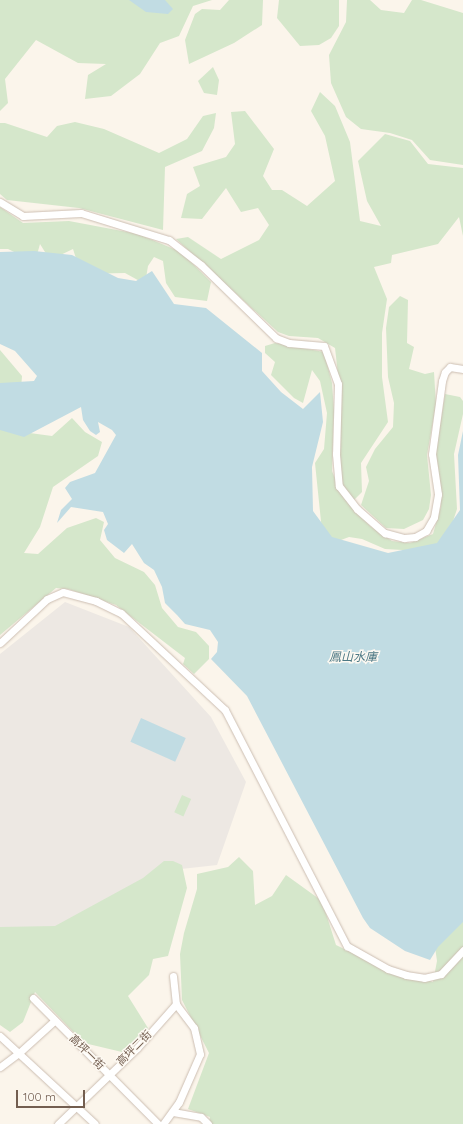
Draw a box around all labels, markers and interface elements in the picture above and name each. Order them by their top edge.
water label: 鳳山水庫 [329,650,377,664]
street label: 高坪二街 [114,1028,154,1068]
street label: 高坪一街 [67,1032,107,1072]
scale bar [18,1082,87,1108]
text: 100 m [23,1089,56,1104]

